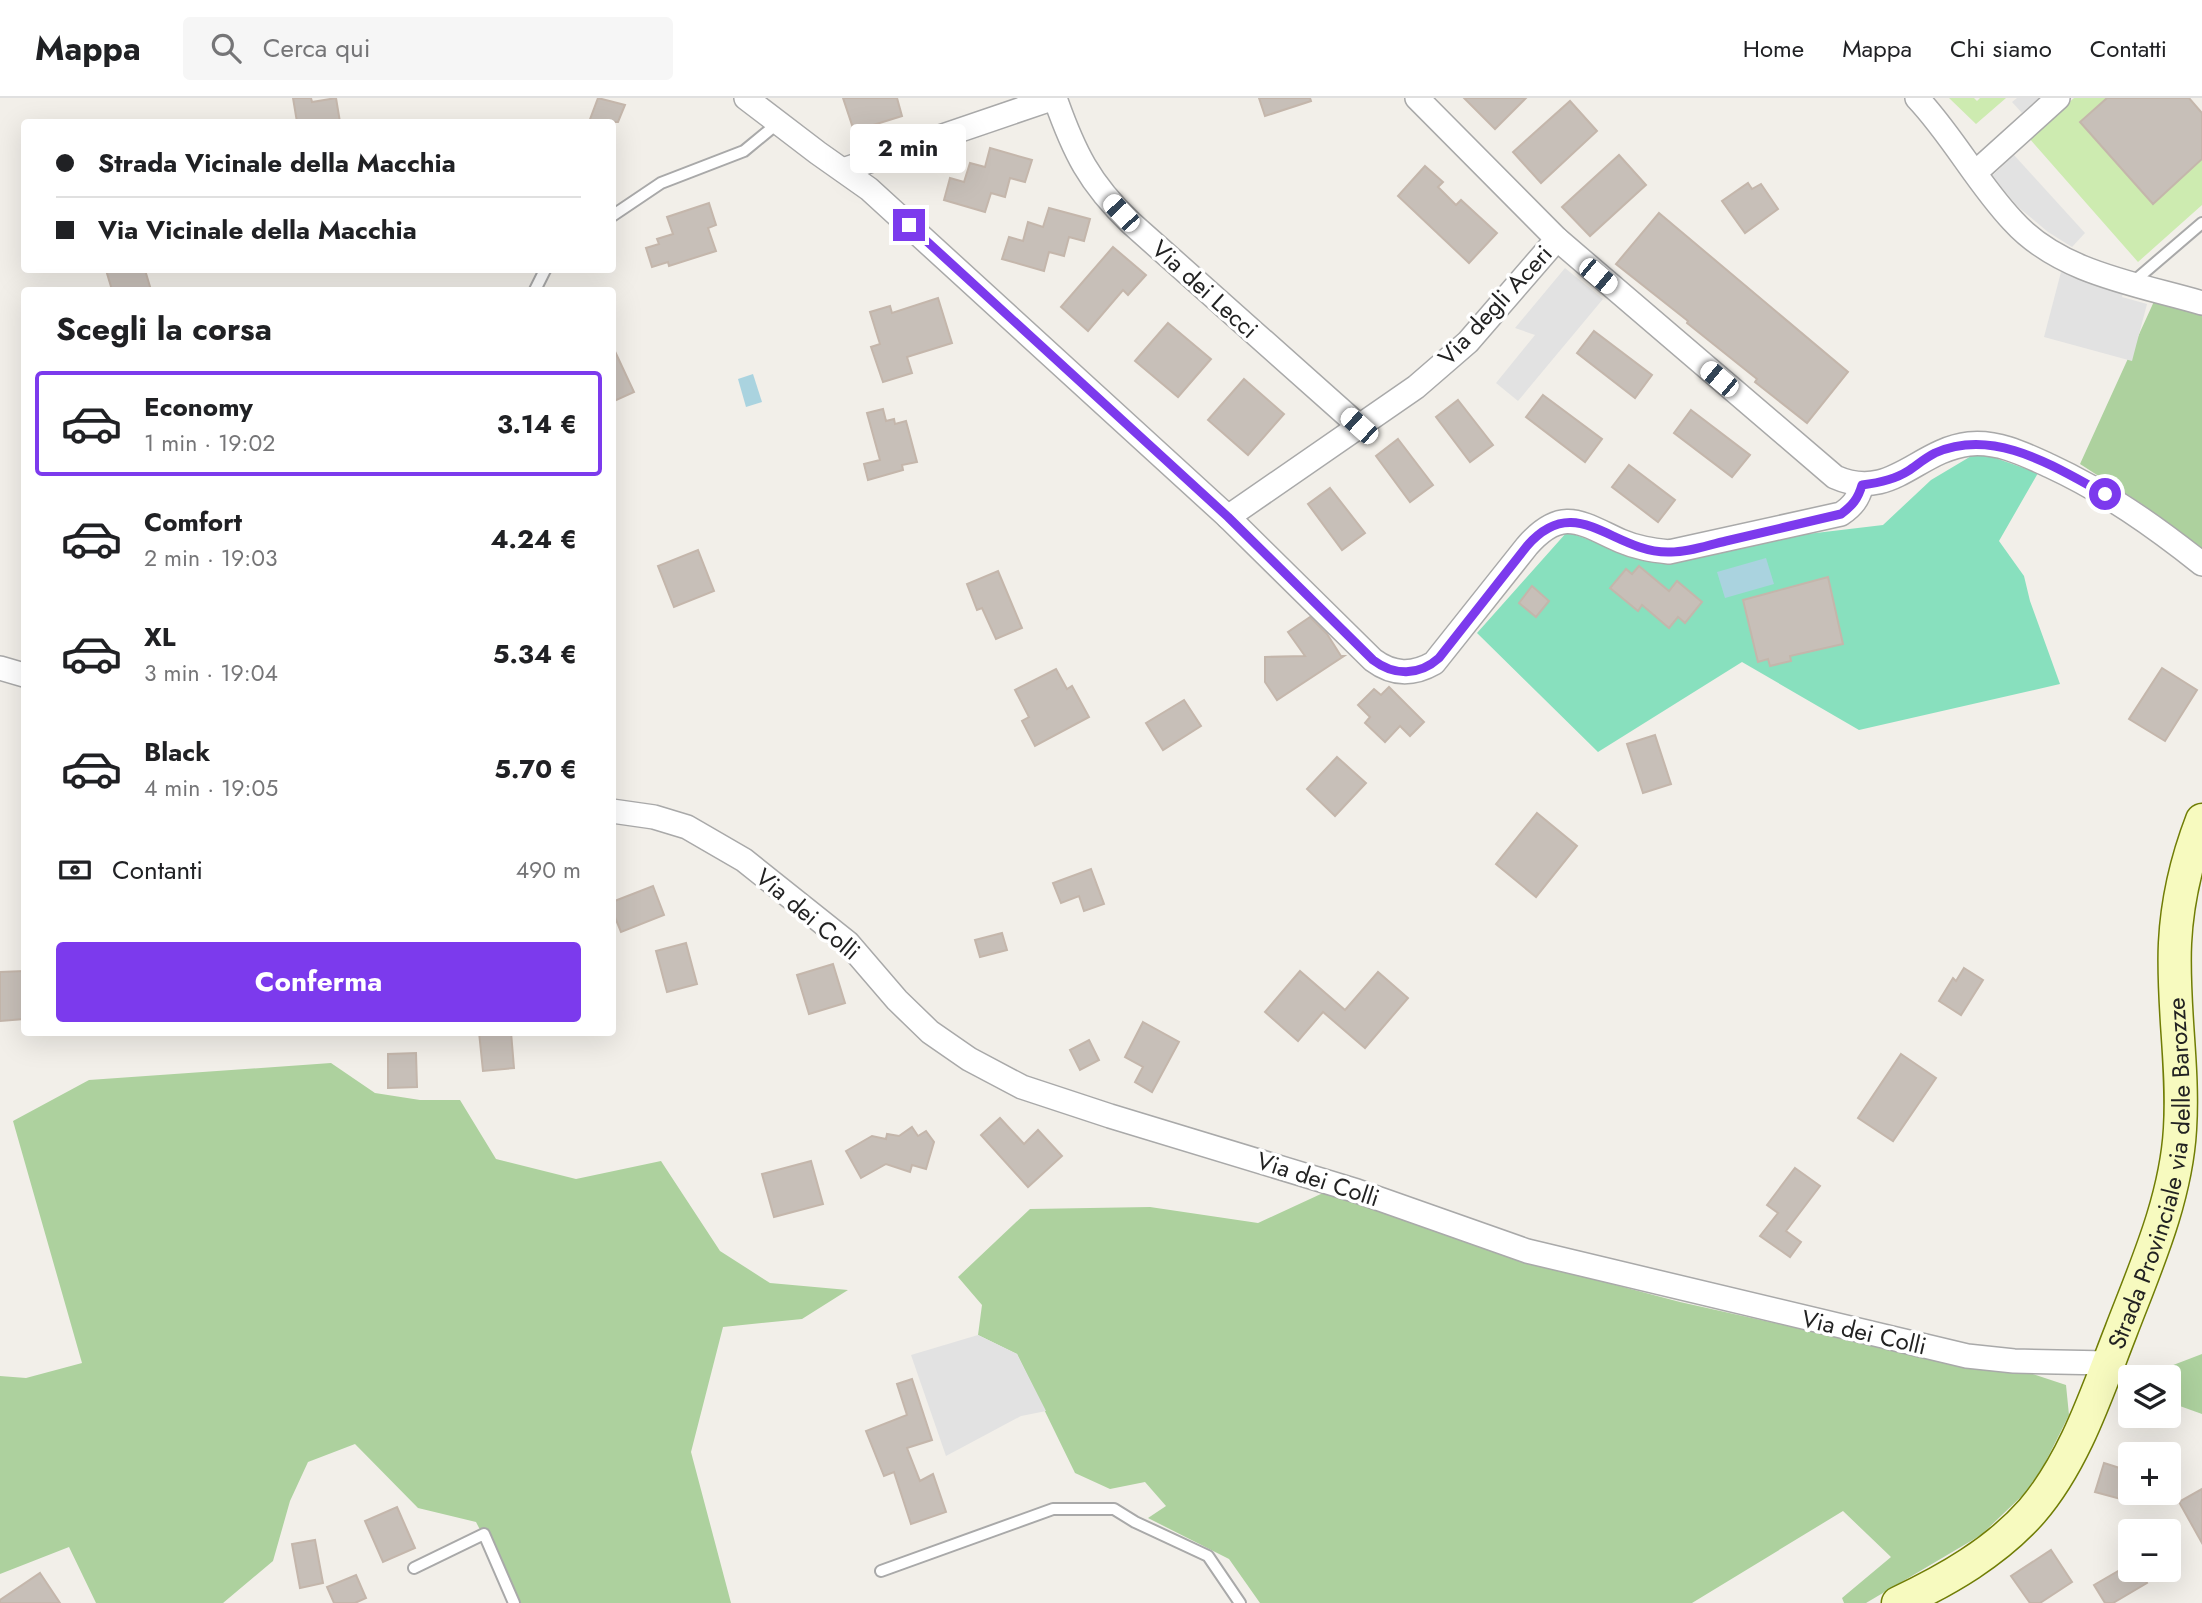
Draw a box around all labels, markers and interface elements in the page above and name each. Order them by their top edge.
search box [183,17,673,80]
text: Mappa [35,25,141,72]
icon: search [207,29,245,67]
text: Cerca qui [263,29,370,67]
text: Home [1743,31,1804,66]
text: Mappa [1842,31,1912,66]
text: Chi siamo [1950,31,2052,66]
text: Contatti [2090,31,2167,66]
callout: 2 min [851,123,967,172]
text: 2 min [878,131,938,165]
text: Strada Vicinale della Macchia [98,144,456,182]
car [1099,190,1144,236]
route end [893,209,925,241]
text: Via Vicinale della Macchia [98,211,417,249]
street label: Via dei Lecci [1144,232,1266,346]
street label: Via degli Aceri [1430,237,1560,373]
car [1576,254,1621,298]
text: Scegli la corsa [56,306,272,352]
car [1697,357,1742,401]
text: Economy [144,388,253,426]
icon: car [60,392,123,455]
car [1337,404,1382,448]
text: 3.14 € [497,405,577,443]
text: 1 min · 19:02 [144,426,275,460]
route start [2089,478,2121,510]
text: Comfort [144,503,242,541]
icon: car [60,507,123,570]
text: 4.24 € [490,520,577,558]
text: 2 min · 19:03 [144,541,278,575]
text: XL [144,618,176,656]
icon: car [60,622,123,685]
text: 5.34 € [493,635,577,673]
text: 3 min · 19:04 [144,656,278,690]
text: Black [144,733,210,771]
icon: car [60,737,123,800]
text: 5.70 € [494,750,577,788]
text: 4 min · 19:05 [144,771,278,805]
icon: cash [56,851,94,889]
text: Contanti [112,851,203,889]
text: 490 m [516,853,581,887]
street label: Via dei Colli [748,860,868,968]
button: Conferma [56,942,581,1022]
street label: Strada Provinciale via delle Barozze [2098,997,2198,1354]
street label: Via dei Colli [1252,1143,1384,1215]
street label: Via dei Colli [1798,1301,1930,1363]
map controls [2118,1365,2181,1582]
button: layers [2118,1365,2181,1428]
button: + [2118,1442,2181,1505]
button: − [2118,1519,2181,1582]

